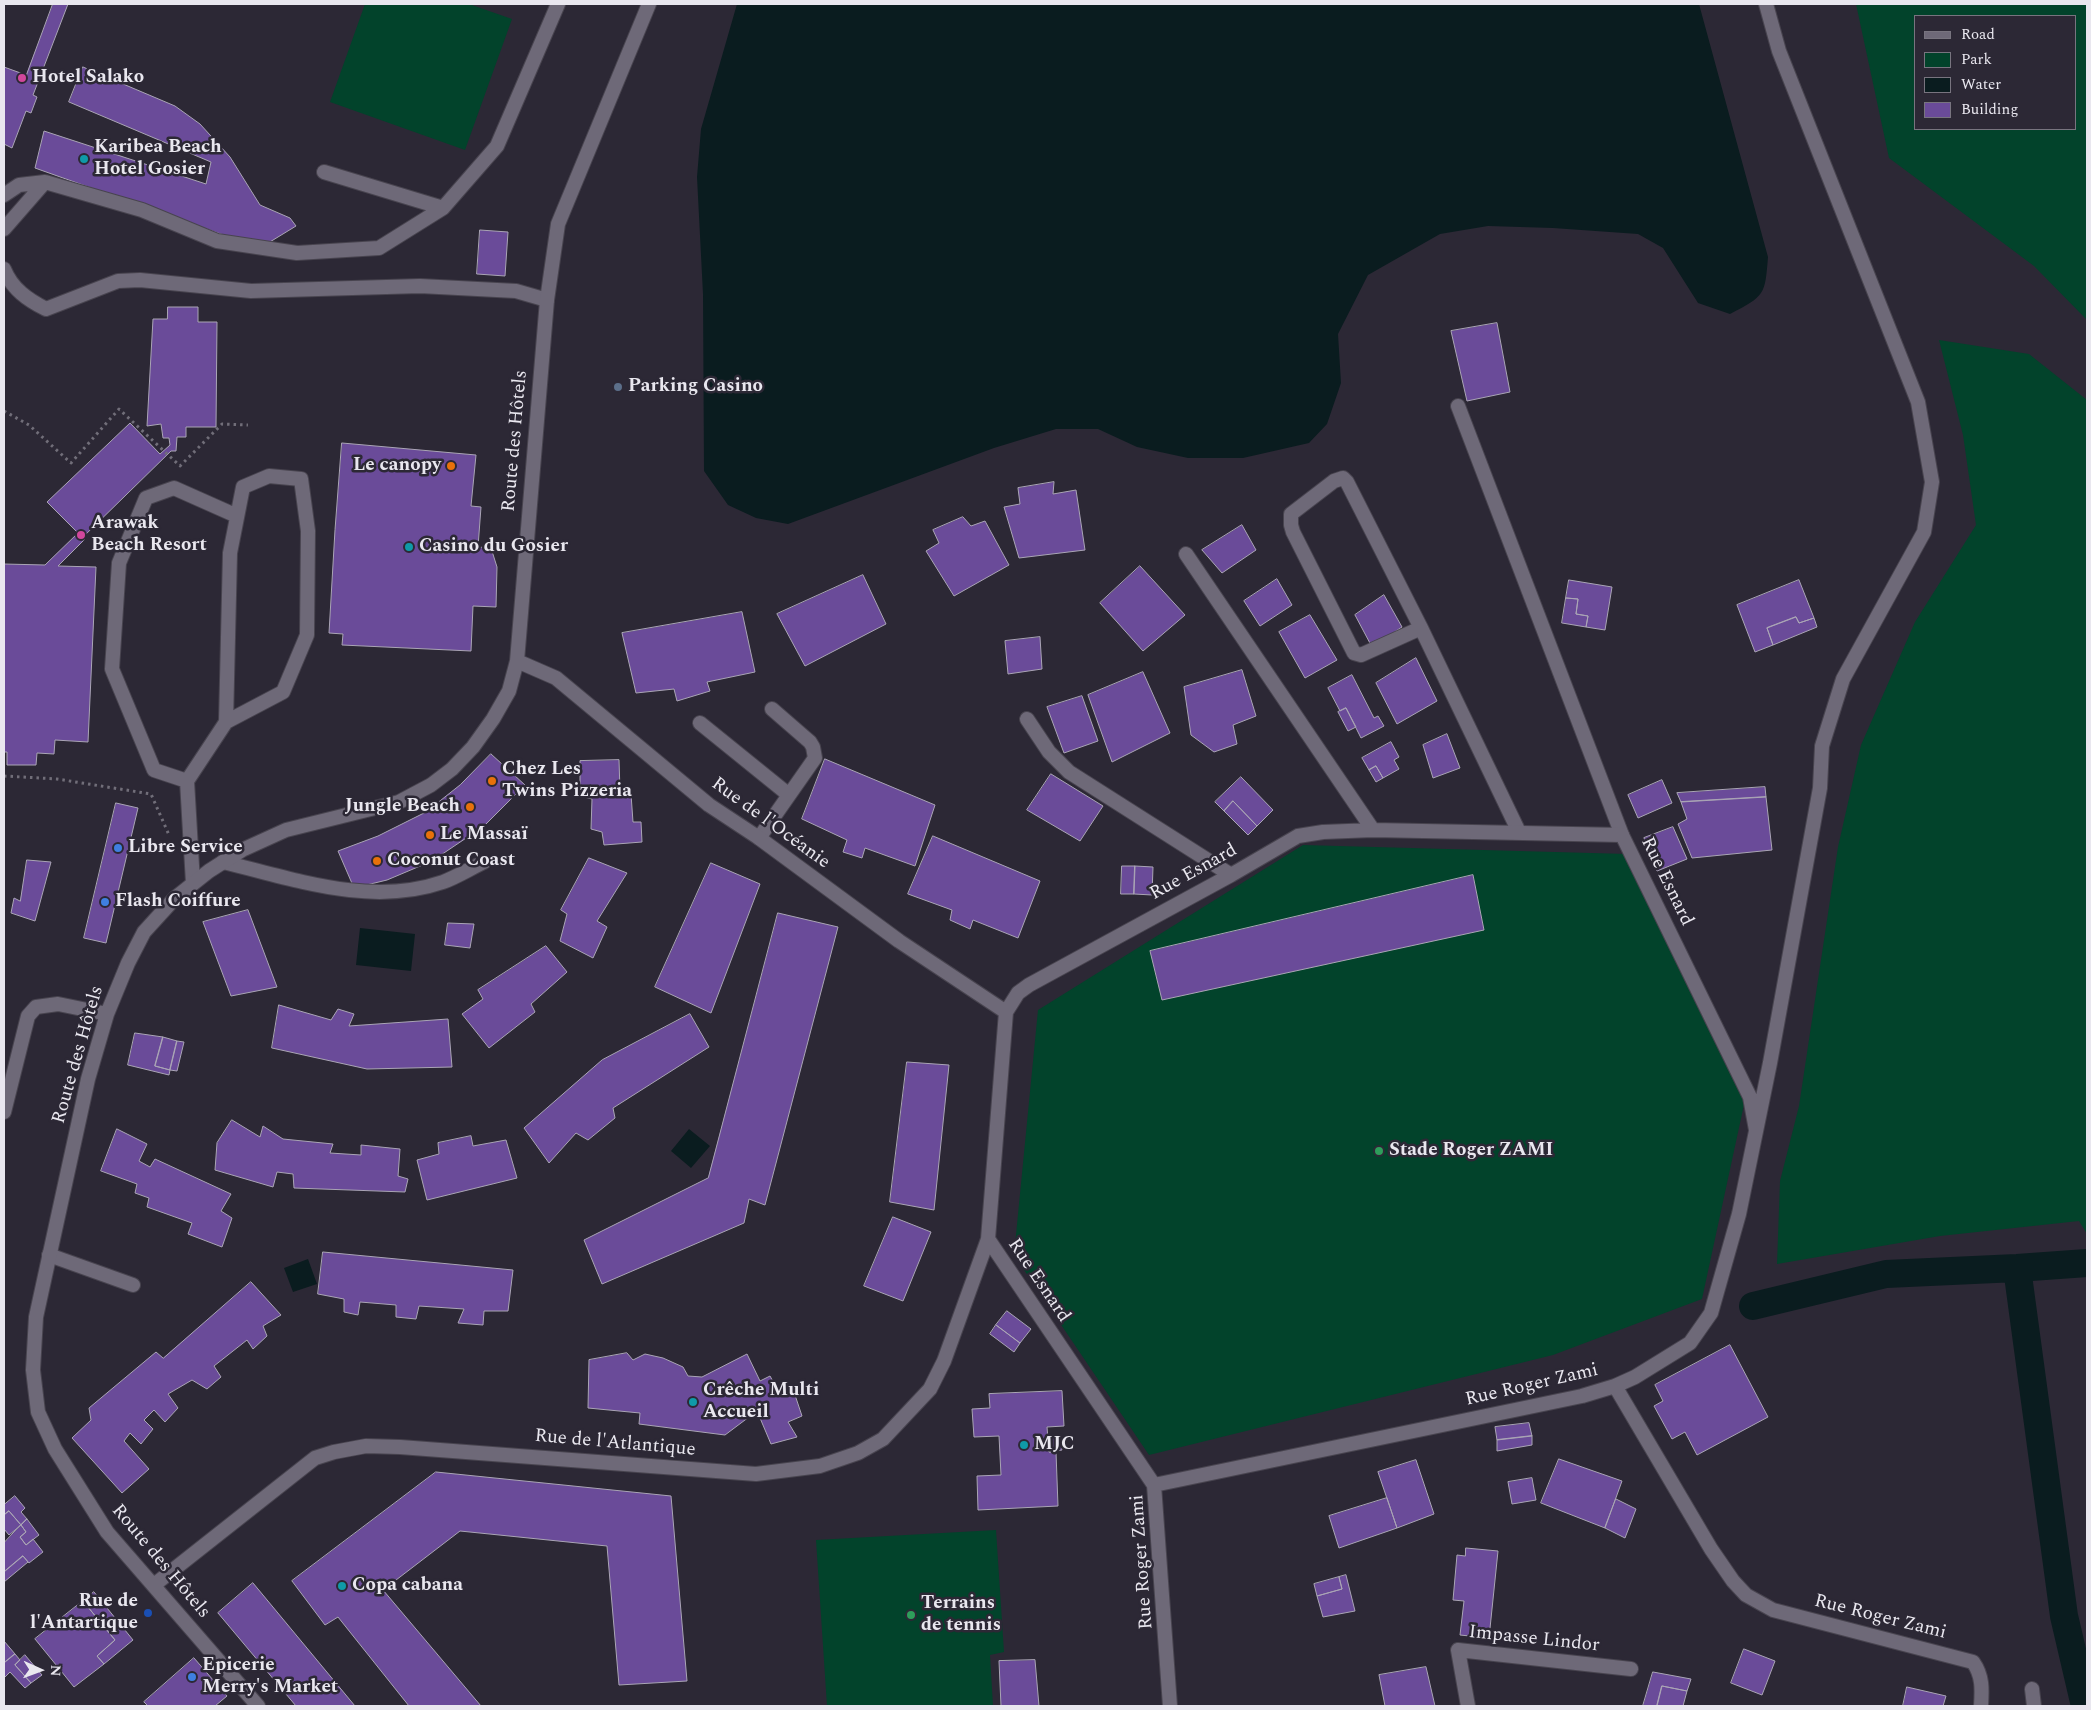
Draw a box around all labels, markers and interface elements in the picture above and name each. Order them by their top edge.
legend [1914,15,2076,130]
text: Road [1961,23,1995,46]
text: Park [1961,48,1992,71]
place label: Hotel Salako [32,67,144,89]
marker: Hotel Salako [16,72,28,84]
text: Water [1961,73,2001,96]
text: Building [1961,98,2018,121]
place label: Karibea Beach Hotel Gosier [94,137,222,181]
marker: Karibea Beach Hotel Gosier [78,153,90,165]
street label: Route des Hôtels [498,369,534,513]
place label: Parking Casino [628,376,763,398]
marker: Parking Casino [612,381,624,393]
place label: Le canopy [353,455,441,477]
marker: Le canopy [445,460,457,472]
place label: Arawak Beach Resort [91,513,207,557]
marker: Arawak Beach Resort [75,529,87,541]
place label: Casino du Gosier [419,536,568,558]
marker: Casino du Gosier [403,541,415,553]
place label: Chez Les Twins Pizzeria [502,759,632,803]
street label: Rue de l'Océanie [706,773,834,875]
marker: Chez Les Twins Pizzeria [486,775,498,787]
place label: Jungle Beach [345,796,460,818]
marker: Jungle Beach [464,801,476,813]
place label: Le Massaï [440,824,528,846]
marker: Le Massaï [424,829,436,841]
street label: Rue Esnard [1635,834,1697,930]
place label: Libre Service [128,837,243,859]
street label: Rue Esnard [1146,840,1242,906]
marker: Libre Service [112,842,124,854]
place label: Coconut Coast [387,850,515,872]
marker: Coconut Coast [371,855,383,867]
place label: Flash Coiffure [115,891,241,913]
marker: Flash Coiffure [99,896,111,908]
street label: Route des Hôtels [48,983,110,1127]
place label: Stade Roger ZAMI [1389,1140,1553,1162]
marker: Stade Roger ZAMI [1373,1145,1385,1157]
street label: Rue Esnard [1002,1235,1074,1327]
street label: Rue Roger Zami [1463,1360,1601,1412]
place label: Crêche Multi Accueil [703,1380,819,1424]
marker: Crêche Multi Accueil [687,1396,699,1408]
street label: Rue de l'Atlantique [534,1426,696,1462]
place label: MJC [1034,1434,1075,1456]
marker: MJC [1018,1439,1030,1451]
street label: Rue Roger Zami [1127,1494,1159,1630]
street label: Route des Hôtels [106,1500,214,1624]
place label: Copa cabana [352,1575,463,1597]
marker: Copa cabana [336,1580,348,1592]
place label: Rue de l'Antartique [30,1591,138,1635]
street label: Rue Roger Zami [1812,1591,1948,1645]
place label: Terrains de tennis [921,1593,1001,1637]
marker: Rue de l'Antartique [142,1607,154,1619]
marker: Terrains de tennis [905,1609,917,1621]
street label: Impasse Lindor [1467,1622,1601,1658]
north arrow [15,1645,65,1695]
place label: Epicerie Merry's Market [202,1655,338,1699]
text: N [45,1664,66,1677]
marker: Epicerie Merry's Market [186,1671,198,1683]

